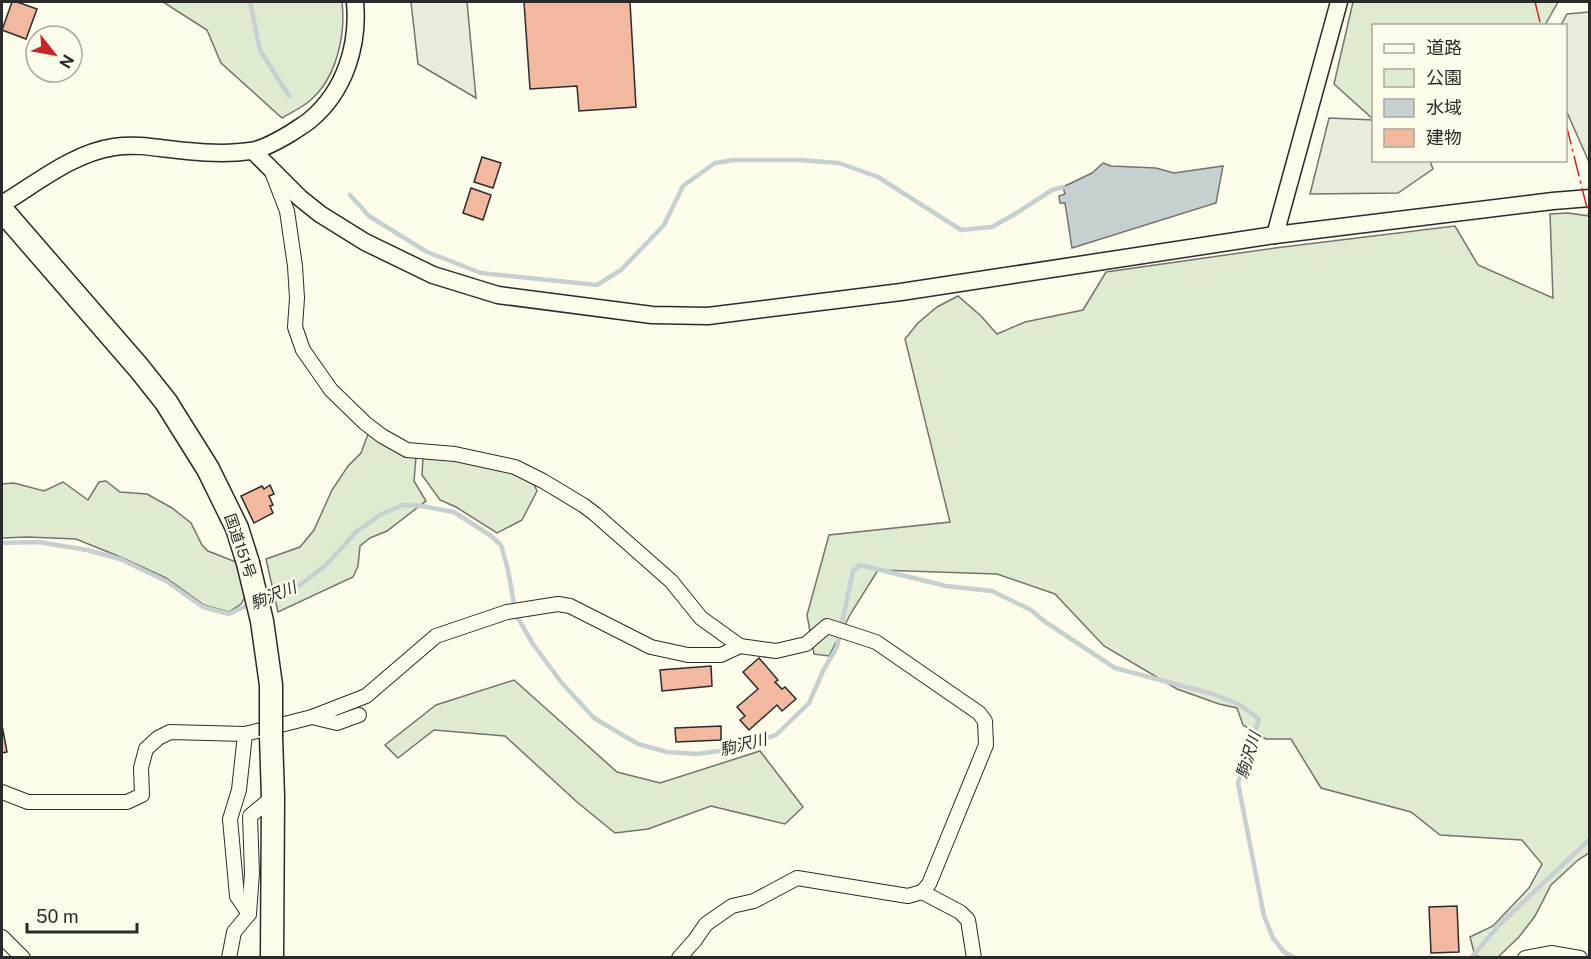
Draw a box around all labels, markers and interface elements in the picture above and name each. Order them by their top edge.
north arrow [24,24,84,84]
legend [1372,24,1567,162]
text: 道路 [1426,37,1462,58]
text: N [55,51,78,72]
text: 公園 [1426,67,1462,88]
text: 水域 [1426,97,1462,118]
text: 建物 [1426,127,1462,148]
street label: 国道151号 [222,511,259,580]
water label: 駒沢川 [247,577,301,613]
water label: 駒沢川 [1232,728,1265,781]
water label: 駒沢川 [718,729,771,760]
scale bar [27,896,136,934]
text: 50 m [36,906,79,927]

